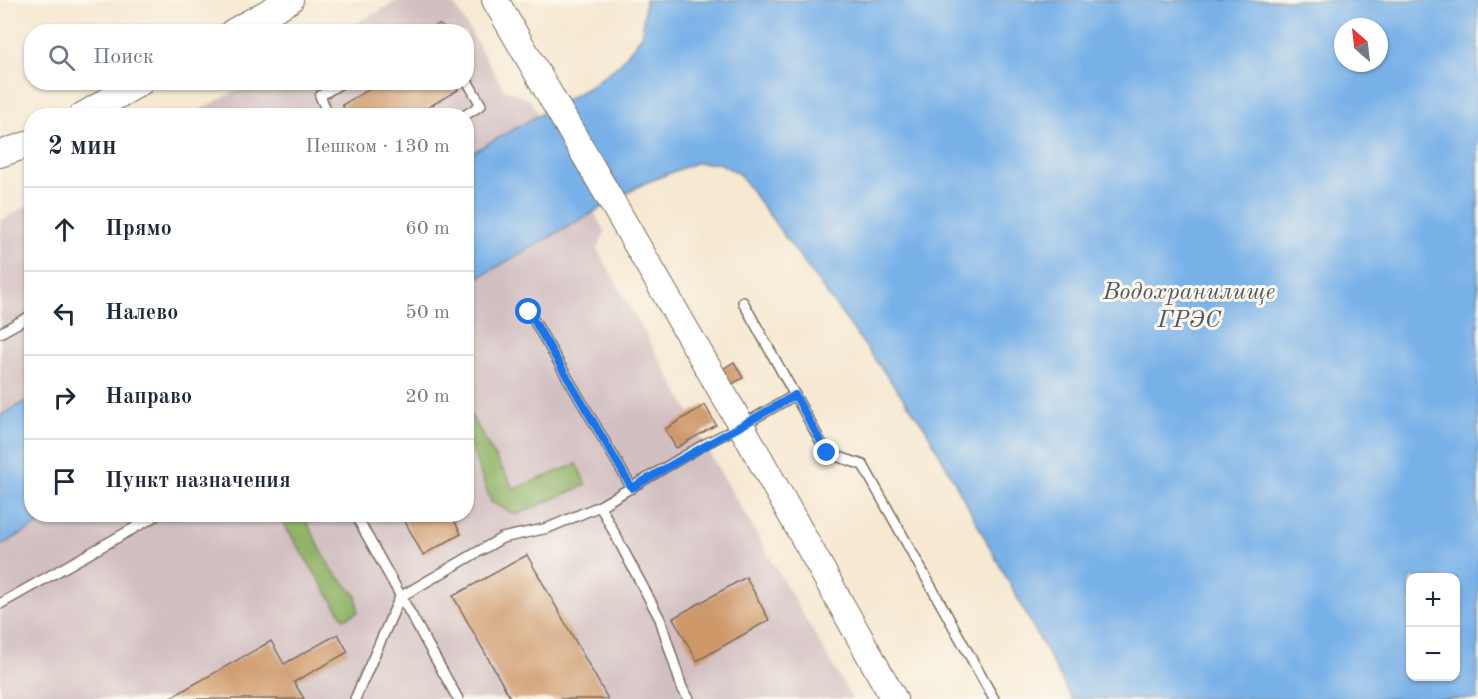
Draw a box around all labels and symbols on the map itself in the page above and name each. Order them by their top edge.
north arrow [1334,18,1388,72]
water label: Водохранилище ГРЭС [1102,281,1276,333]
route start [515,298,541,324]
route end [813,439,839,465]

